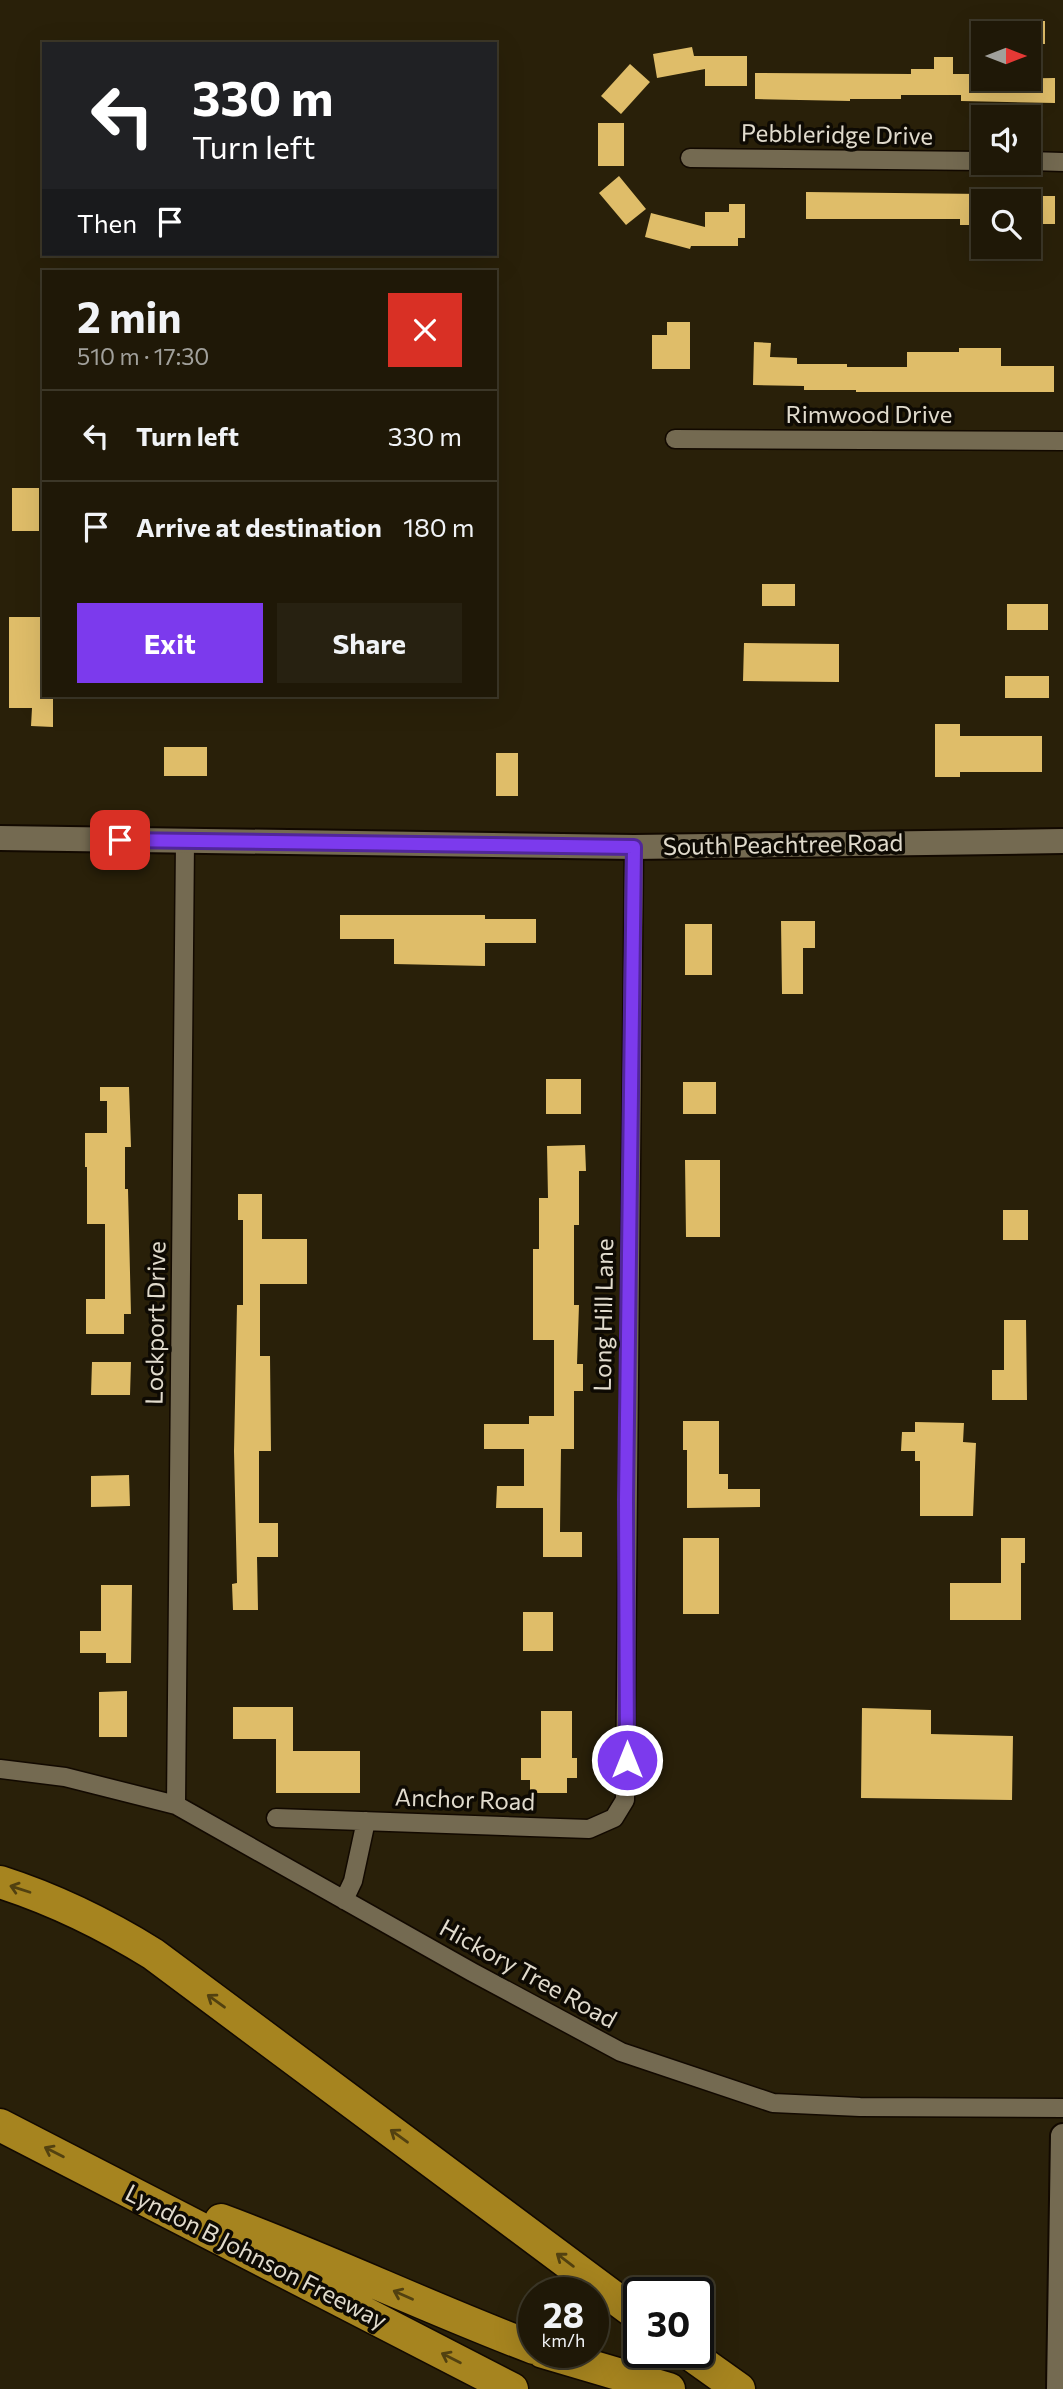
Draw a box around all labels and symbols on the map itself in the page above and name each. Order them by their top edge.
north arrow [971,21,1041,91]
street label: Pebbleridge Drive [741,117,933,150]
street label: Rimwood Drive [786,399,952,428]
pin [90,810,150,870]
street label: South Peachtree Road [663,827,903,860]
street label: Long Hill Lane [587,1238,618,1392]
street label: Lockport Drive [139,1241,170,1405]
position arrow [590,1723,664,1797]
street label: Anchor Road [394,1782,536,1815]
one-way arrow [10,1881,32,1894]
street label: Hickory Tree Road [435,1912,622,2033]
one-way arrow [208,1994,226,2009]
one-way arrow [391,2129,409,2144]
one-way arrow [44,2144,64,2158]
street label: Lyndon B Johnson Freeway [121,2177,392,2334]
one-way arrow [555,2253,574,2268]
speed limit sign: 30 [623,2277,714,2368]
one-way arrow [392,2288,414,2301]
one-way arrow [441,2351,462,2364]

